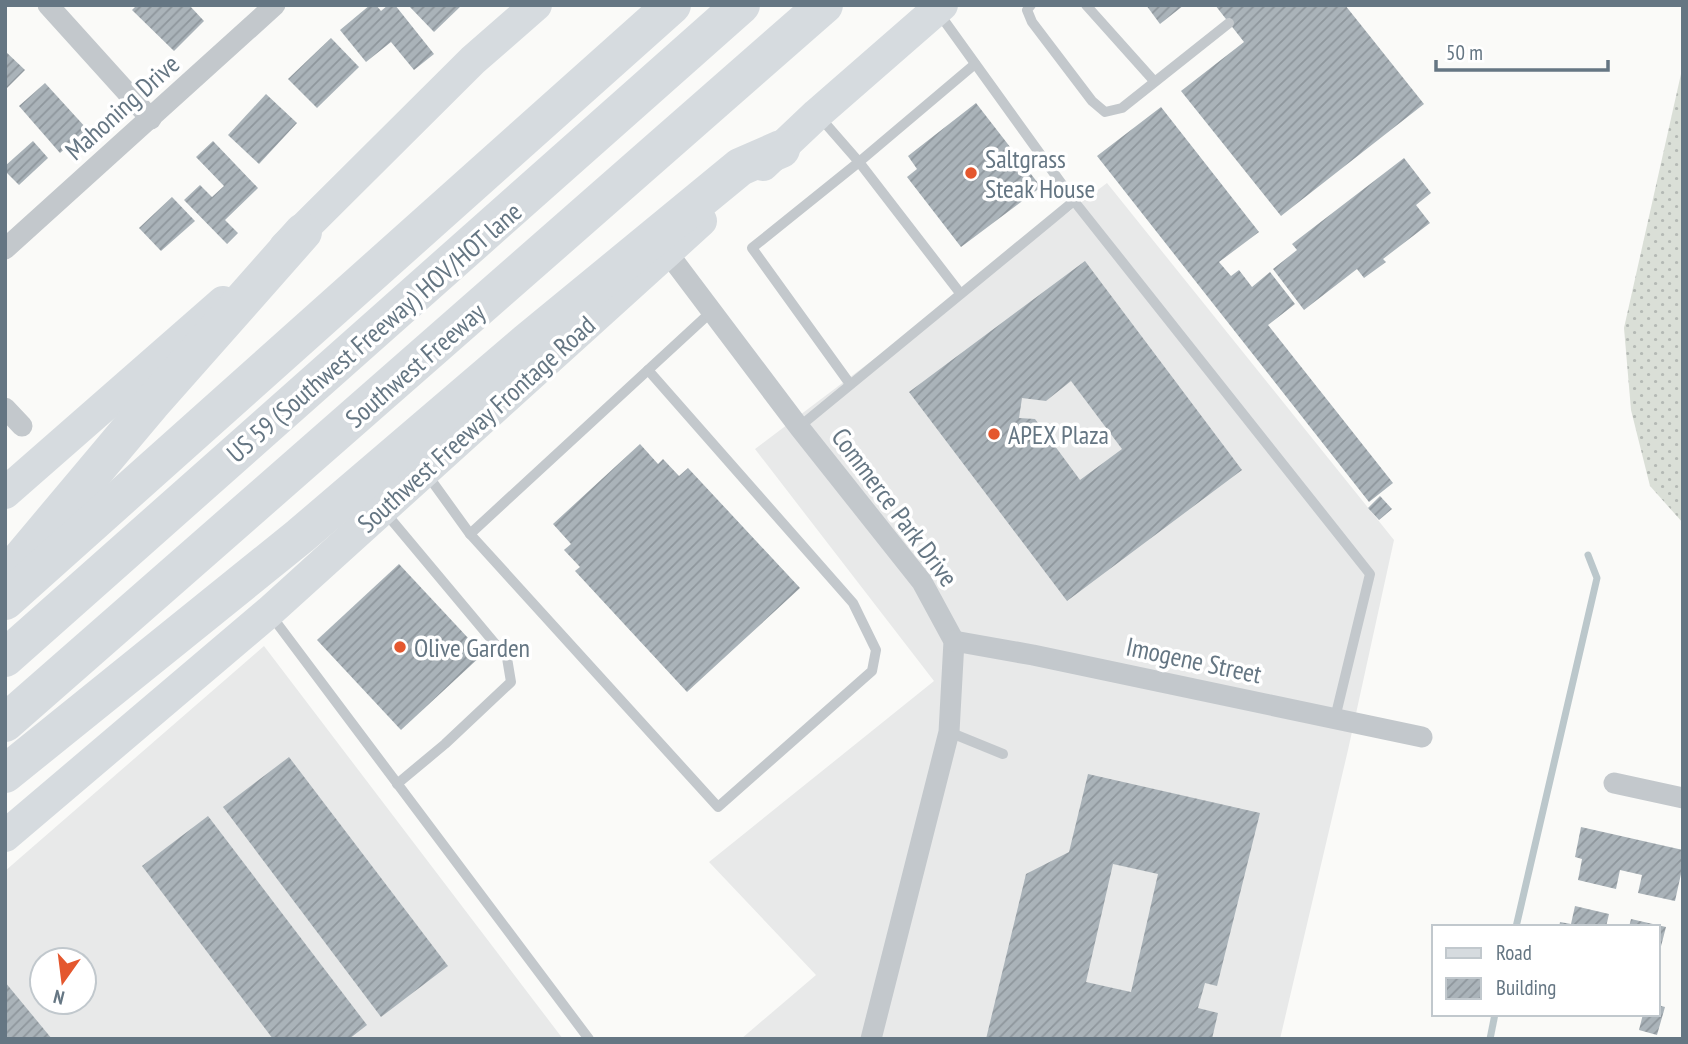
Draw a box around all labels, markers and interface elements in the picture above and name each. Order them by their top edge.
scale bar [1436,28,1608,72]
text: 50 m [1446,39,1483,66]
street label: Mahoning Drive [58,47,186,167]
place label: Saltgrass Steak House [985,142,1095,205]
marker: Saltgrass Steak House [963,165,979,181]
street label: US 59 (Southwest Freeway) HOV/HOT lane [220,195,528,469]
street label: Southwest Freeway [339,296,491,434]
street label: Southwest Freeway Frontage Road [350,308,602,540]
place label: APEX Plaza [1008,418,1109,451]
street label: Commerce Park Drive [825,421,965,593]
marker: APEX Plaza [986,426,1002,442]
street label: Imogene Street [1123,630,1265,690]
place label: Olive Garden [414,631,530,664]
marker: Olive Garden [392,639,408,655]
legend [1432,925,1660,1016]
text: Road [1496,939,1532,966]
north arrow [28,946,98,1016]
text: Building [1496,974,1556,1001]
text: N [51,985,67,1010]

